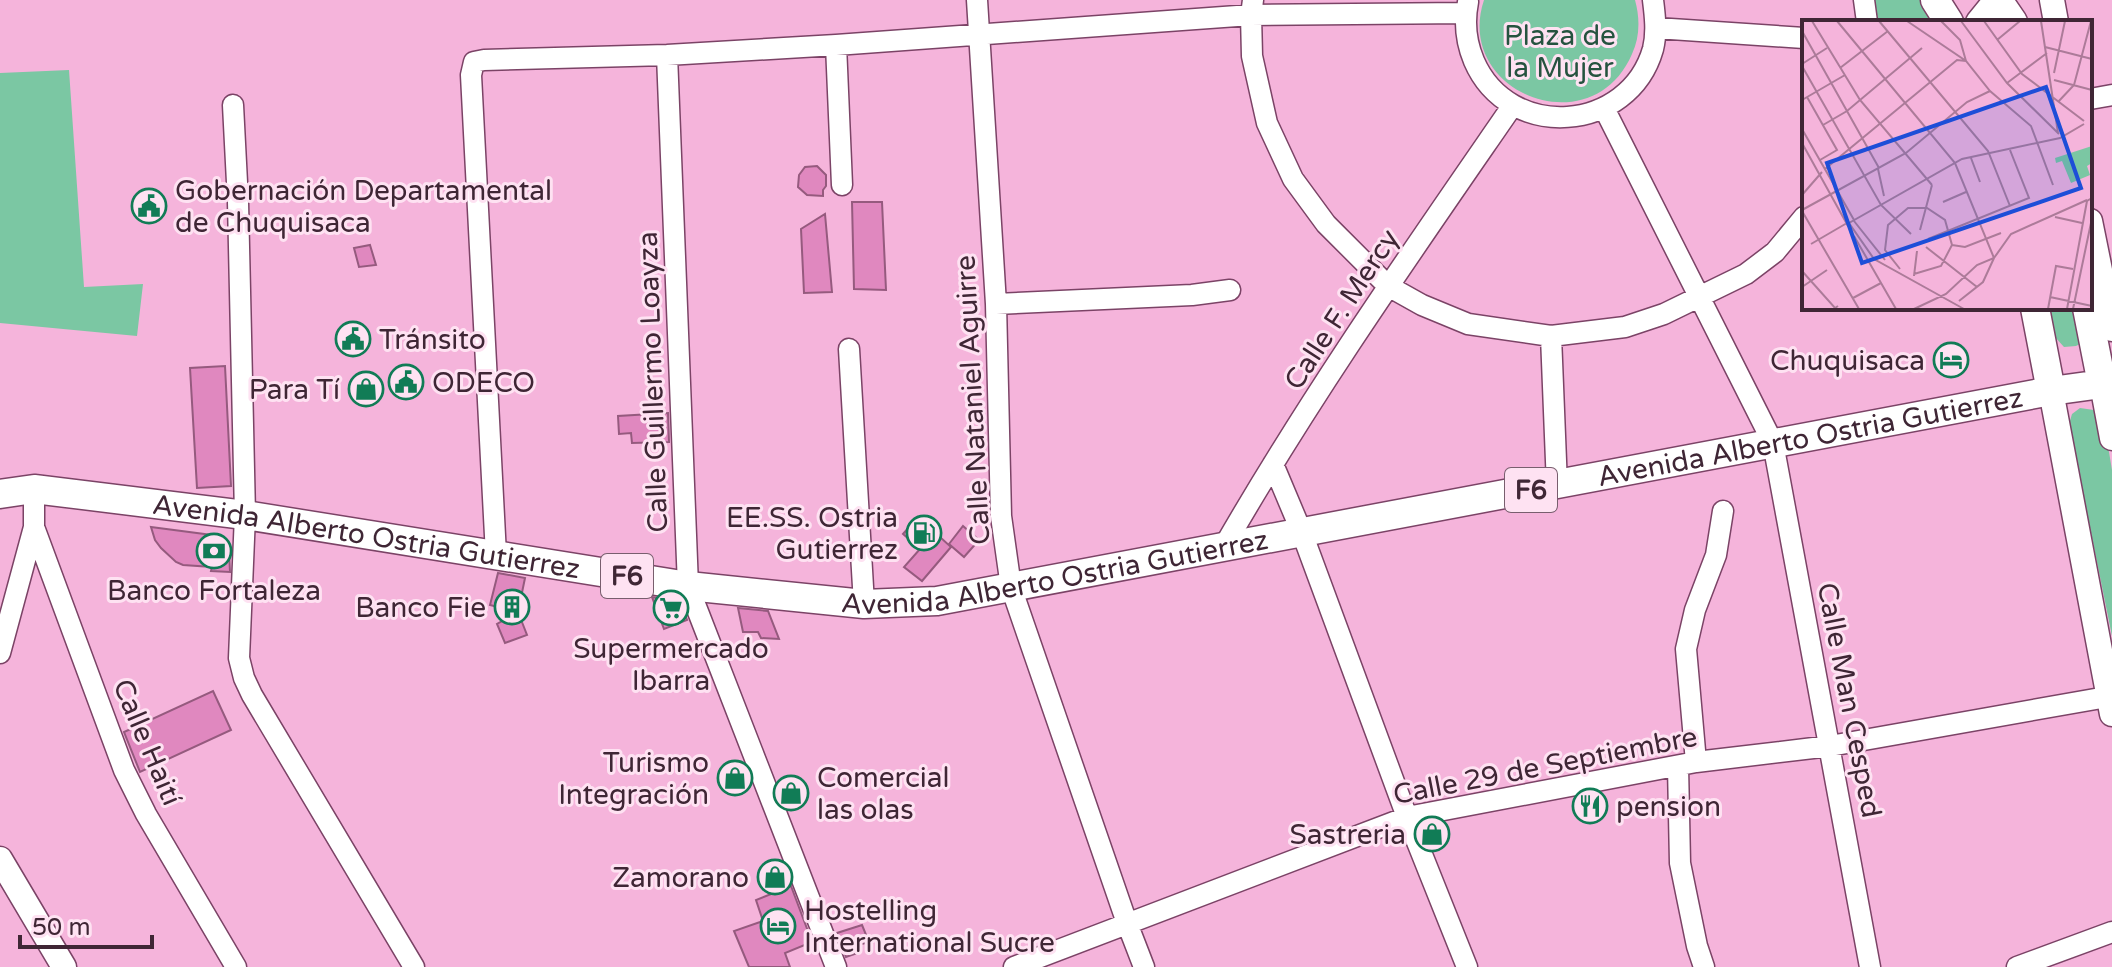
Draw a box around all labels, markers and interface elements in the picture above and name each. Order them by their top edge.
park label: Plaza de la Mujer [1504,19,1616,85]
inset map [1802,20,2092,310]
place label: Gobernación Departamental de Chuquisaca [175,174,552,240]
public building icon: Gobernación Departamental de Chuquisaca [130,187,168,225]
street label: Calle F. Mercy [1277,223,1406,396]
street label: Calle Guillermo Loayza [631,231,675,533]
street label: Calle Nataniel Aguirre [948,254,998,546]
public building icon: Tránsito [334,320,372,358]
place label: Tránsito [379,323,486,357]
hotel icon: Chuquisaca [1932,341,1970,379]
place label: Chuquisaca [1770,344,1925,378]
public building icon: ODECO [387,363,425,401]
place label: ODECO [432,366,535,400]
shop icon: Para Tí [347,370,385,408]
place label: Para Tí [249,373,340,407]
street label: Avenida Alberto Ostria Gutierrez [1595,381,2026,494]
road number: F6 [1505,468,1557,512]
street label: Avenida Alberto Ostria Gutierrez [151,488,582,586]
place label: EE.SS. Ostria Gutierrez [726,501,898,567]
fuel station icon: EE.SS. Ostria Gutierrez [905,514,943,552]
street label: Avenida Alberto Ostria Gutierrez [840,523,1271,622]
bank icon: Banco Fortaleza [195,532,233,570]
road number: F6 [601,554,653,598]
place label: Banco Fortaleza [107,574,321,608]
street label: Calle Man Cesped [1810,580,1888,821]
building icon: Banco Fie [493,588,531,626]
supermarket icon: Supermercado Ibarra [652,589,690,627]
place label: Banco Fie [355,591,486,625]
place label: Supermercado Ibarra [573,632,769,698]
street label: Calle Haití [105,674,189,811]
street label: Calle 29 de Septiembre [1390,720,1700,812]
place label: Turismo Integración [558,746,709,812]
shop icon: Turismo Integración [716,759,754,797]
place label: Comercial las olas [817,761,950,827]
shop icon: Comercial las olas [772,774,810,812]
restaurant icon: pension [1571,787,1609,825]
place label: pension [1616,790,1721,824]
shop icon: Sastreria [1413,815,1451,853]
place label: Sastreria [1289,818,1406,852]
shop icon: Zamorano [756,858,794,896]
place label: Zamorano [612,861,749,895]
place label: Hostelling International Sucre [804,894,1055,960]
scale bar [20,899,152,949]
hotel icon: Hostelling International Sucre [759,907,797,945]
text: 50 m [32,913,90,942]

